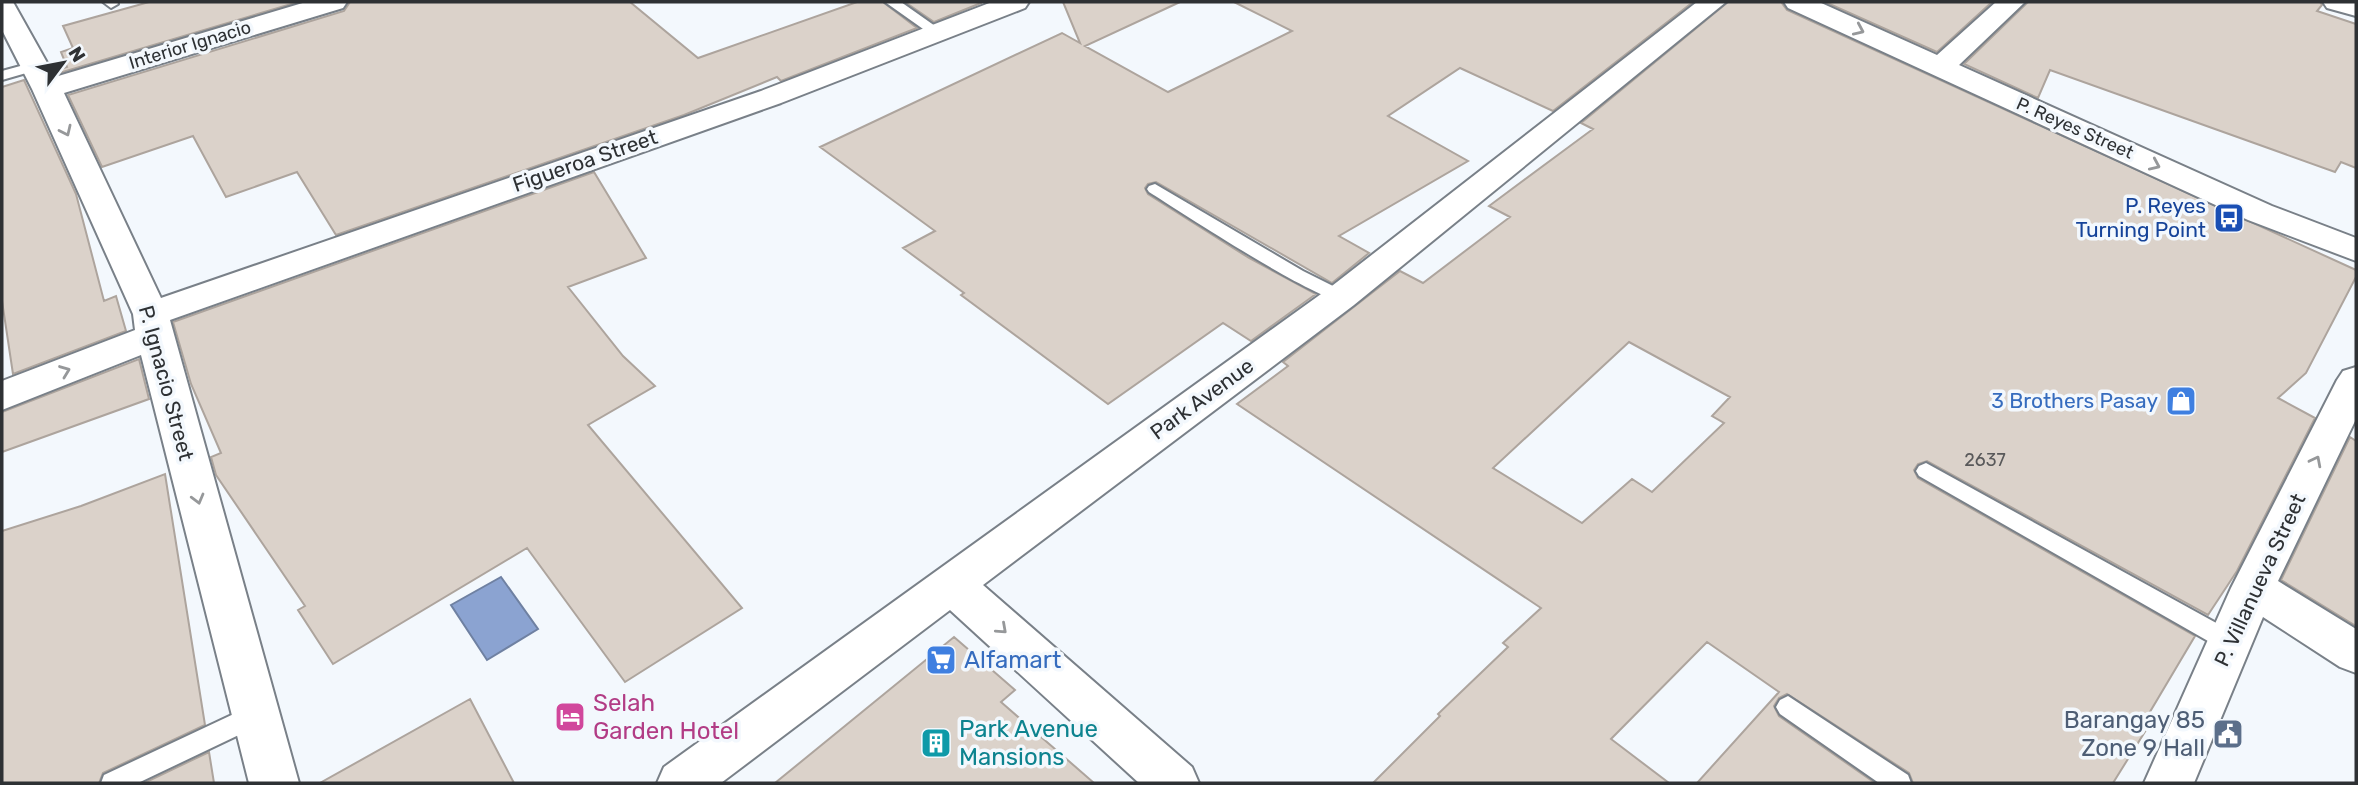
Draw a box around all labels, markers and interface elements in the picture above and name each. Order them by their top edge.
street label: Interior Ignacio [126,16,254,74]
one-way arrow [1852,22,1864,36]
north arrow [28,28,98,98]
text: N [64,42,90,66]
street label: P. Reyes Street [2013,92,2137,164]
one-way arrow [58,124,72,136]
street label: Figueroa Street [509,124,661,197]
one-way arrow [2148,157,2160,171]
place label: P. Reyes Turning Point [2075,193,2206,242]
bus stop icon: P. Reyes Turning Point [2212,201,2246,235]
street label: P. Ignacio Street [134,303,199,463]
street label: Park Avenue [1145,353,1258,444]
one-way arrow [59,365,71,379]
shop icon: 3 Brothers Pasay [2164,384,2198,418]
place label: 3 Brothers Pasay [1991,388,2158,413]
house number: 2637 [1964,449,2006,471]
one-way arrow [2307,456,2321,468]
street label: P. Villanueva Street [2209,489,2311,670]
one-way arrow [190,492,204,504]
one-way arrow [994,621,1007,633]
supermarket icon: Alfamart [924,643,958,677]
place label: Alfamart [964,646,1061,674]
place label: Selah Garden Hotel [593,689,739,745]
hotel icon: Selah Garden Hotel [553,700,587,734]
place label: Barangay 85 Zone 9 Hall [2064,706,2205,762]
place label: Park Avenue Mansions [959,715,1098,771]
public building icon: Barangay 85 Zone 9 Hall [2211,717,2245,751]
building icon: Park Avenue Mansions [919,726,953,760]

